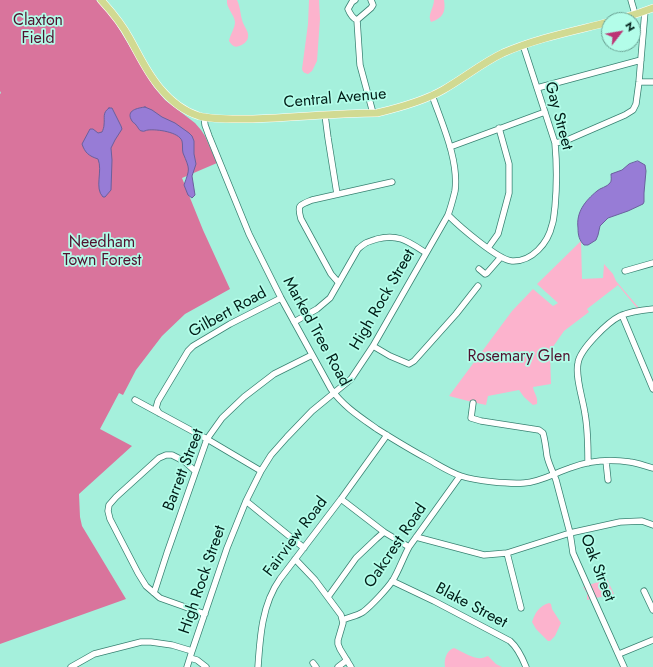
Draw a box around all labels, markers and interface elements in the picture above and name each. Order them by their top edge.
park label: Claxton Field [13,11,63,49]
north arrow [601,12,641,52]
text: N [621,18,640,34]
street label: Gay Street [540,80,576,152]
street label: Central Avenue [283,85,387,113]
park label: Needham Town Forest [63,233,141,271]
street label: High Rock Street [346,246,420,354]
street label: Marked Tree Road [278,274,354,390]
street label: Gilbert Road [186,284,270,342]
park label: Rosemary Glen [467,347,571,367]
street label: Barrett Street [160,426,208,514]
street label: Fairview Road [260,493,332,581]
street label: Oakcrest Road [361,500,431,592]
street label: High Rock Street [175,523,231,637]
street label: Oak Street [575,532,619,604]
street label: Blake Street [432,579,510,633]

